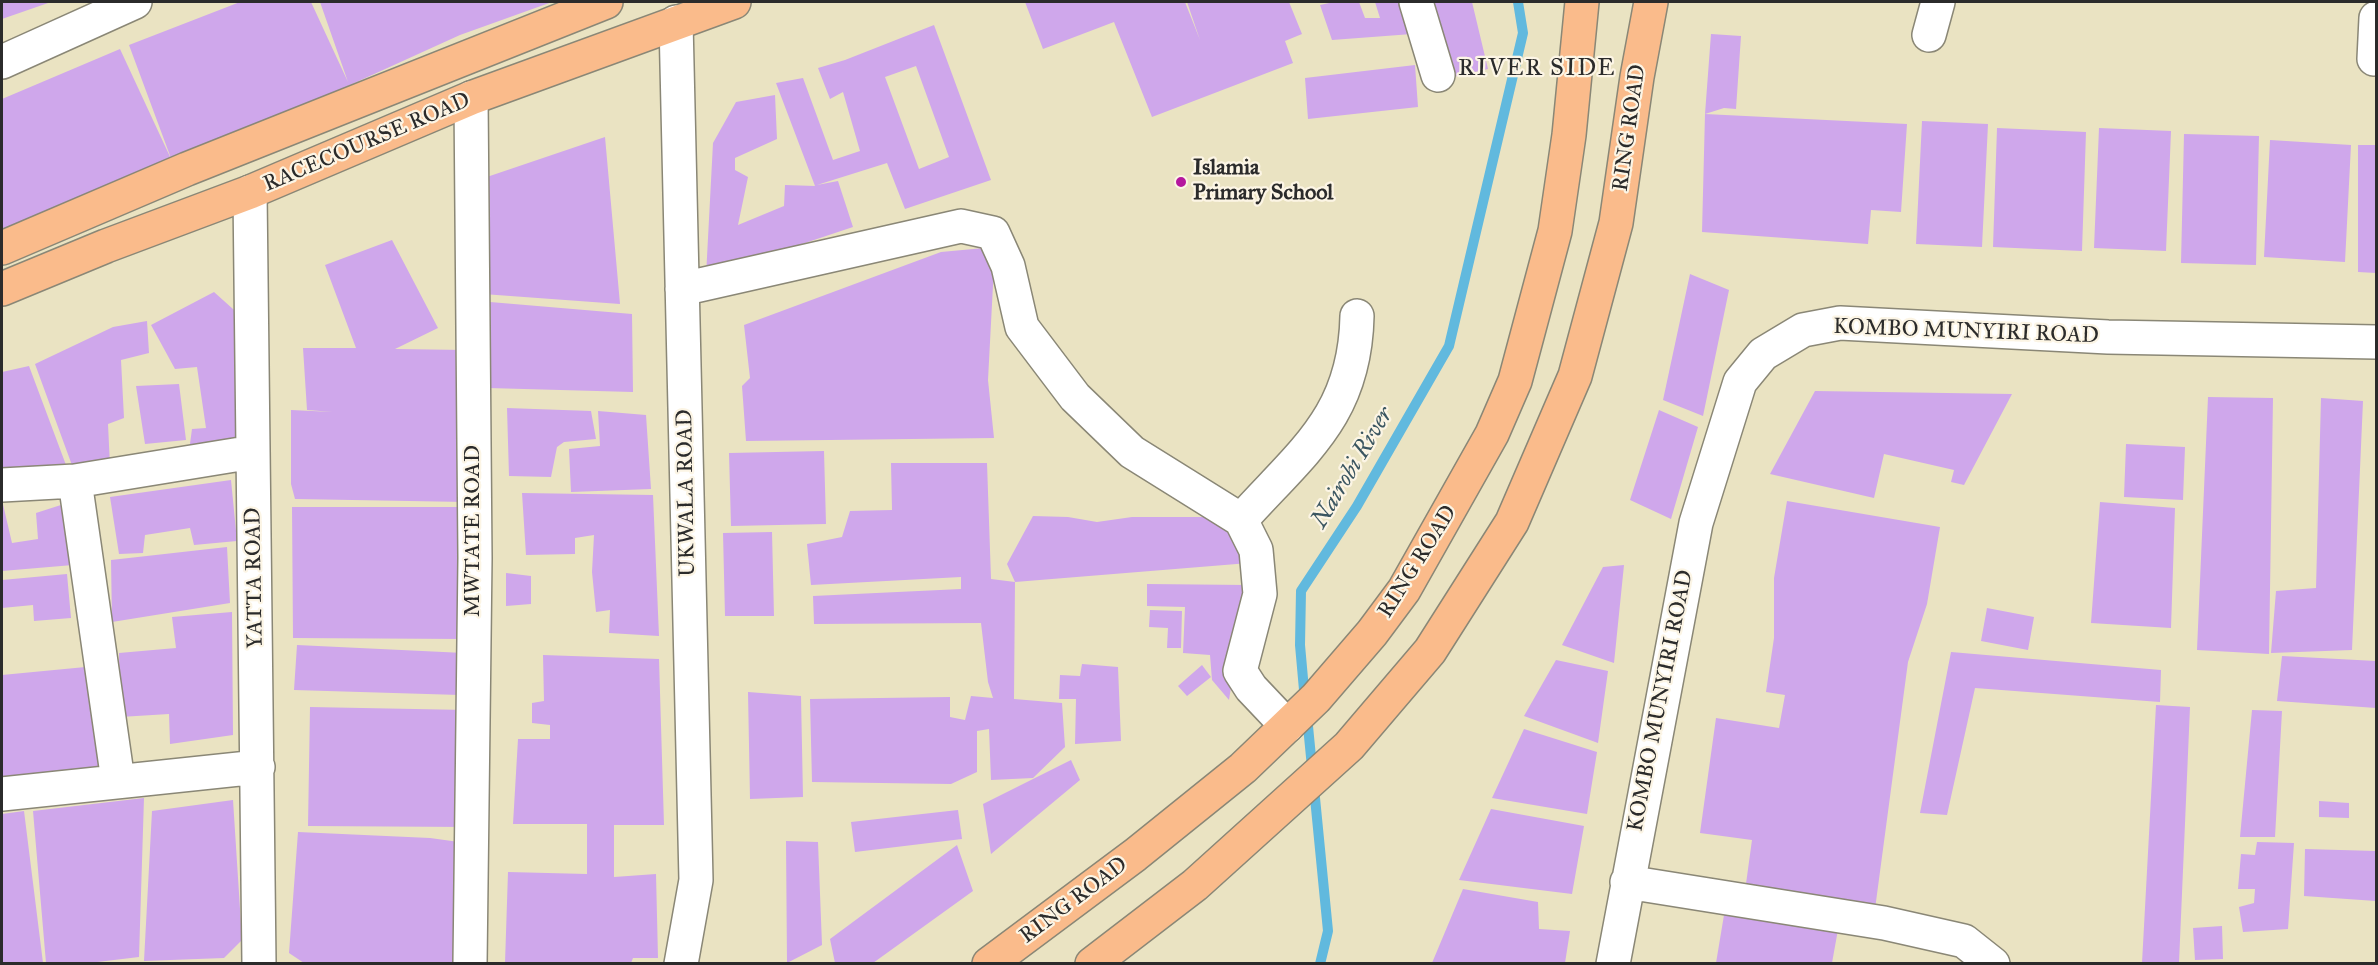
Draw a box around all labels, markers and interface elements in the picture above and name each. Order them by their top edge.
district label: RIVER SIDE [1458,55,1616,83]
street label: RING ROAD [1608,63,1652,193]
street label: RACECOURSE ROAD [260,88,474,198]
place label: Islamia Primary School [1193,156,1333,208]
marker: Islamia Primary School [1174,175,1188,189]
street label: KOMBO MUNYIRI ROAD [1833,314,2099,350]
water label: Nairobi River [1306,402,1400,534]
street label: UKWALA ROAD [672,409,702,577]
street label: MWTATE ROAD [461,445,487,617]
street label: RING ROAD [1373,501,1463,623]
street label: YATTA ROAD [241,507,269,649]
street label: KOMBO MUNYIRI ROAD [1623,568,1699,834]
street label: RING ROAD [1015,852,1133,950]

